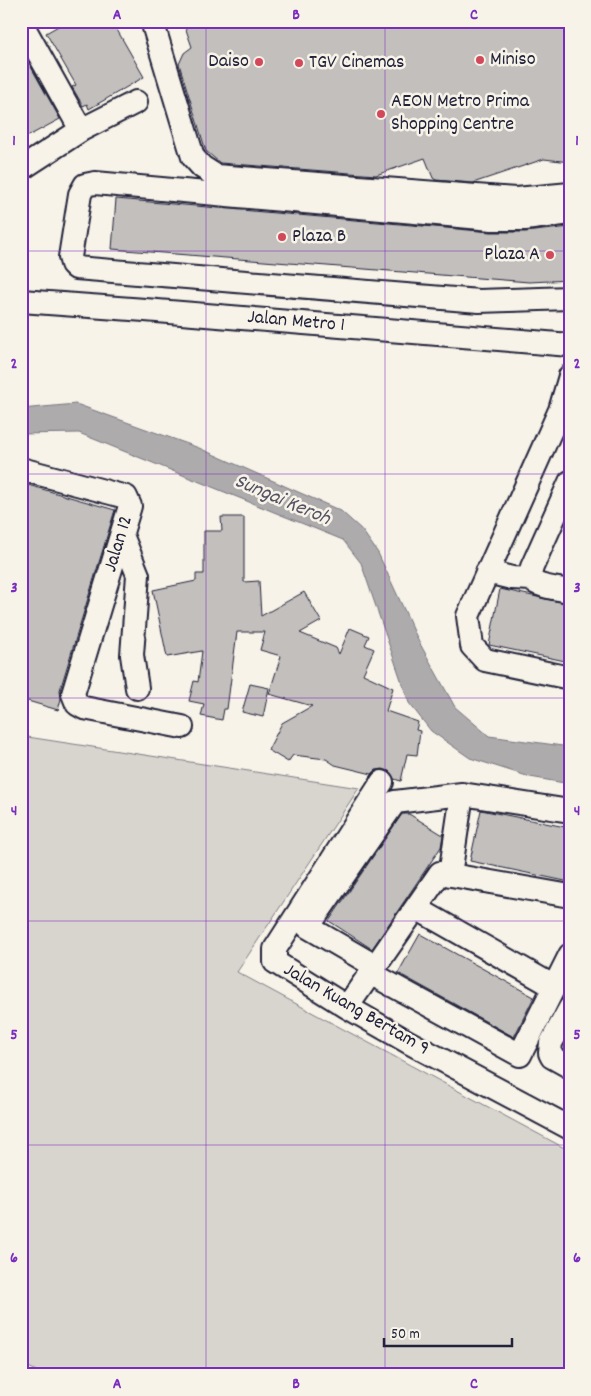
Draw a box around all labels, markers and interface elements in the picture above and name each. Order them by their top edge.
text: A [113,4,122,27]
text: B [292,4,300,27]
text: C [470,4,478,27]
place label: Miniso [490,46,536,74]
place label: Daiso [208,48,249,76]
place label: TGV Cinemas [309,49,404,77]
marker: Miniso [474,54,486,66]
marker: Daiso [253,56,265,68]
marker: TGV Cinemas [293,57,305,69]
place label: AEON Metro Prima Shopping Centre [391,88,530,139]
marker: AEON Metro Prima Shopping Centre [375,108,387,120]
text: 1 [12,130,16,153]
text: 1 [575,130,579,153]
place label: Plaza B [292,223,346,251]
marker: Plaza B [276,231,288,243]
place label: Plaza A [484,241,540,269]
marker: Plaza A [544,249,556,261]
street label: Jalan Metro 1 [246,304,346,340]
text: 2 [11,353,18,376]
text: 2 [574,353,581,376]
water label: Sungai Keroh [229,467,336,535]
street label: Jalan 12 [97,512,141,576]
text: 3 [10,577,18,600]
text: 3 [573,577,581,600]
text: 4 [11,800,17,823]
text: 4 [574,800,580,823]
street label: Jalan Kuang Bertam 9 [278,957,434,1063]
text: 5 [10,1024,18,1047]
text: 5 [573,1024,581,1047]
text: 6 [10,1247,18,1270]
text: 6 [573,1247,581,1270]
scale bar [384,1316,511,1348]
text: 50 m [391,1324,420,1346]
text: A [113,1373,122,1396]
text: B [292,1373,300,1396]
text: C [470,1373,478,1396]

